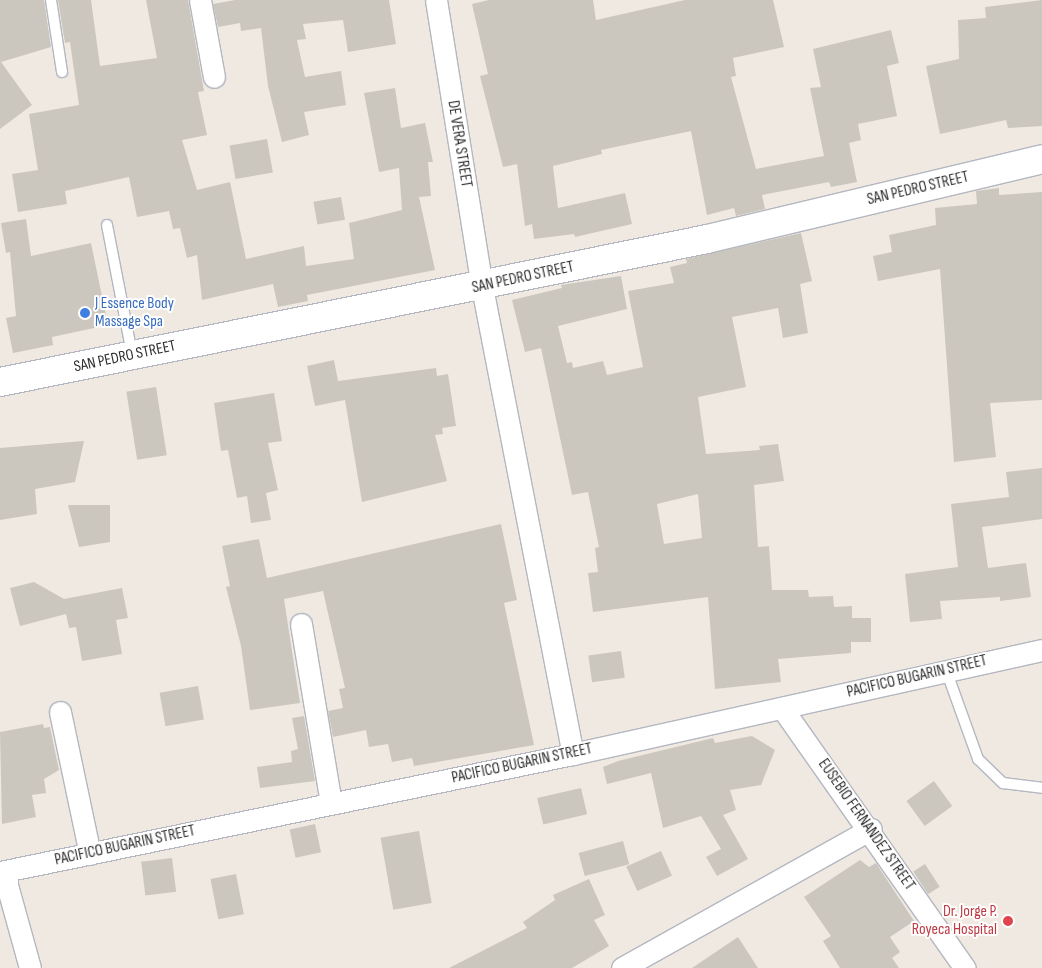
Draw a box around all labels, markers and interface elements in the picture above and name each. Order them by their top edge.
street label: DE VERA STREET [443,99,475,189]
street label: SAN PEDRO STREET [865,168,971,210]
street label: SAN PEDRO STREET [470,258,576,298]
place label: J Essence Body Massage Spa [95,294,174,332]
marker: J Essence Body Massage Spa [79,307,91,319]
street label: SAN PEDRO STREET [72,337,178,377]
street label: PACIFICO BUGARIN STREET [845,652,989,702]
street label: PACIFICO BUGARIN STREET [450,740,594,788]
street label: EUSEBIO FERNANDEZ STREET [813,756,919,894]
street label: PACIFICO BUGARIN STREET [53,822,197,870]
place label: Dr. Jorge P. Royeca Hospital [912,902,997,940]
marker: Dr. Jorge P. Royeca Hospital [1001,914,1015,928]

